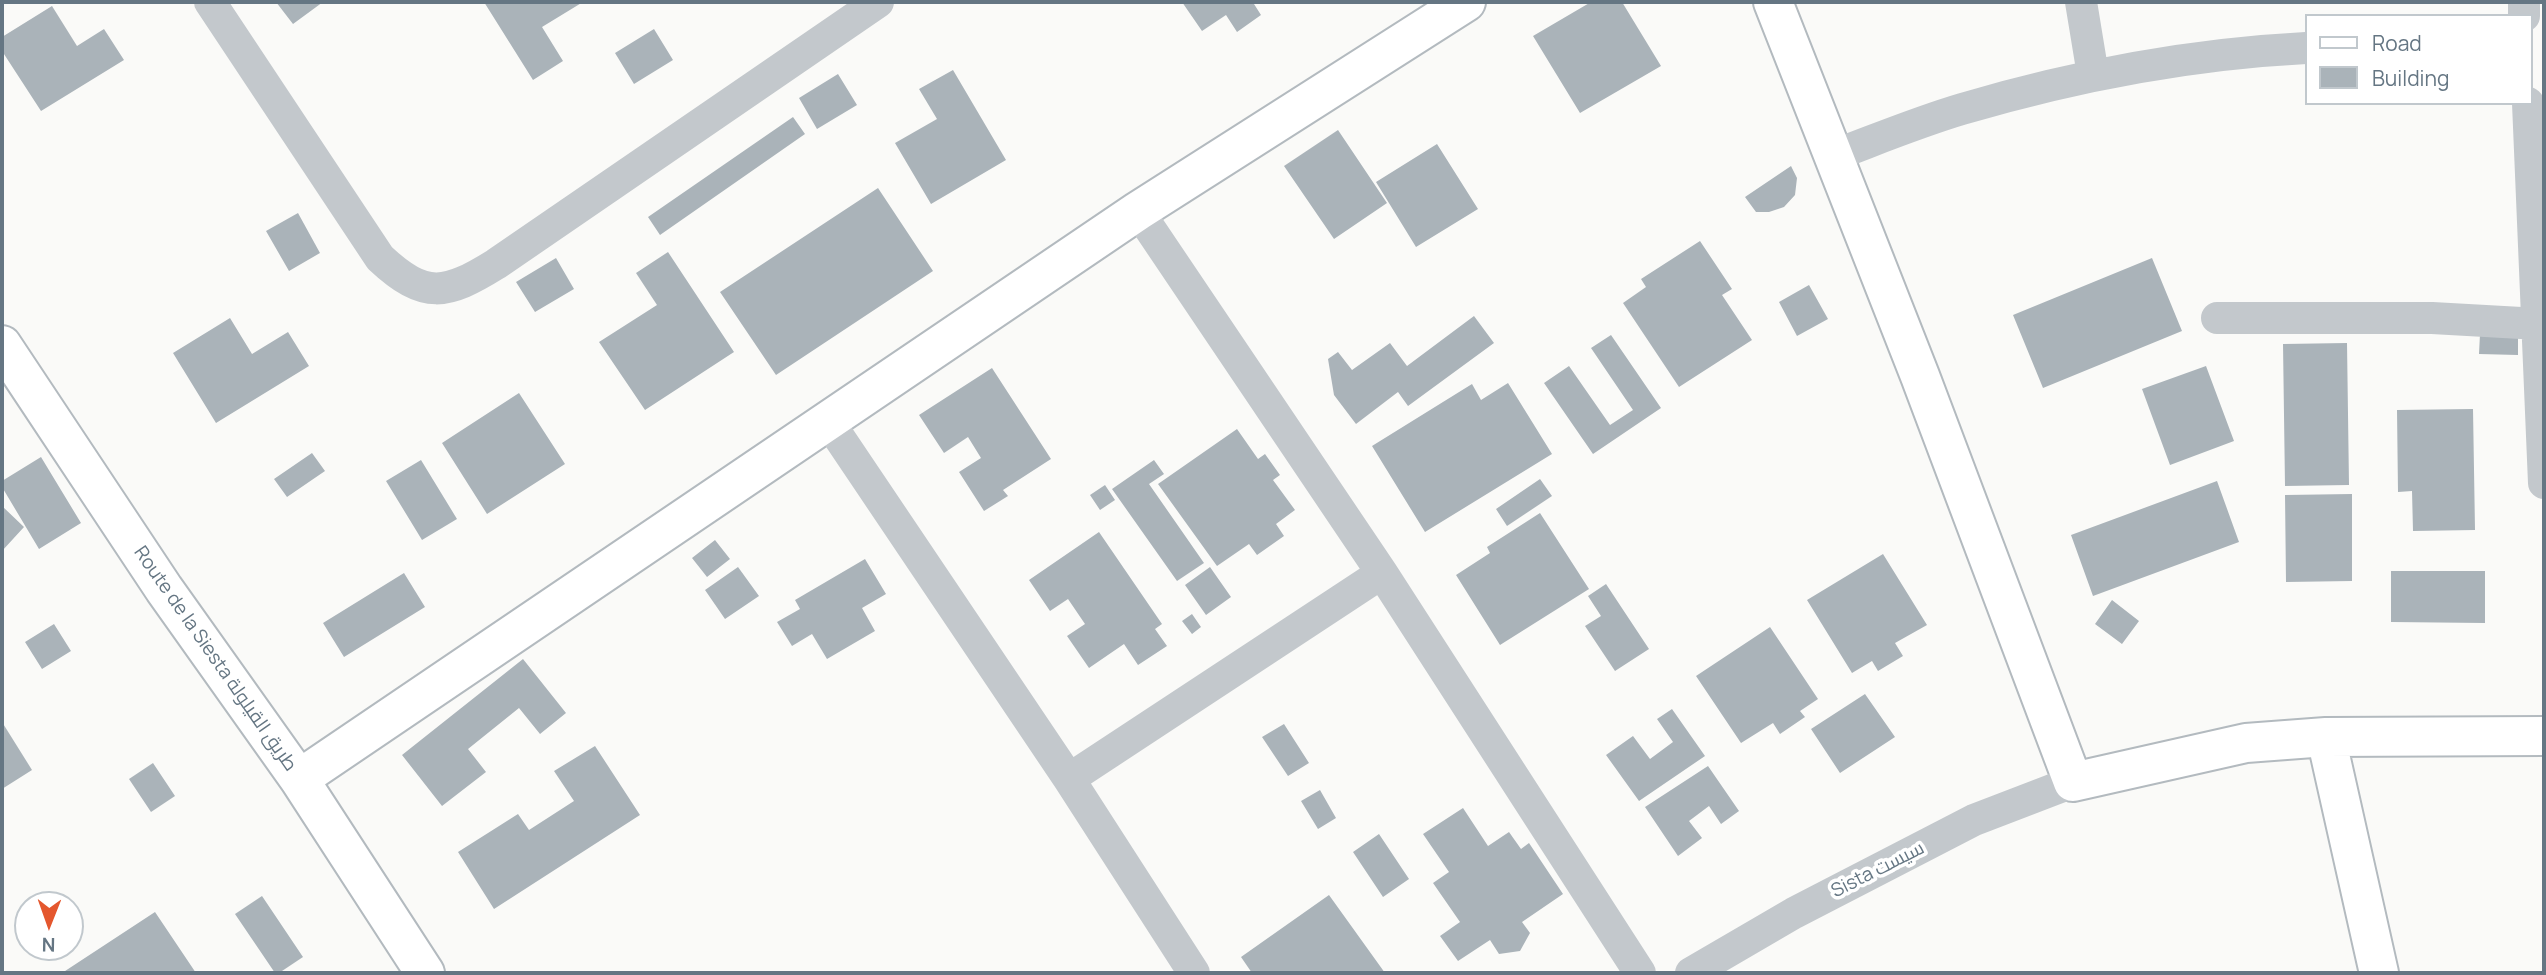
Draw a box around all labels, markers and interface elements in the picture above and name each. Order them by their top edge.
legend [2304,14,2532,105]
text: Road [2372,29,2422,57]
text: Building [2372,64,2449,92]
street label: Route de la Siesta طريق القيلولة [128,542,302,776]
street label: Sista سيست [1828,837,1928,903]
north arrow [14,891,84,961]
text: N [42,932,56,958]

